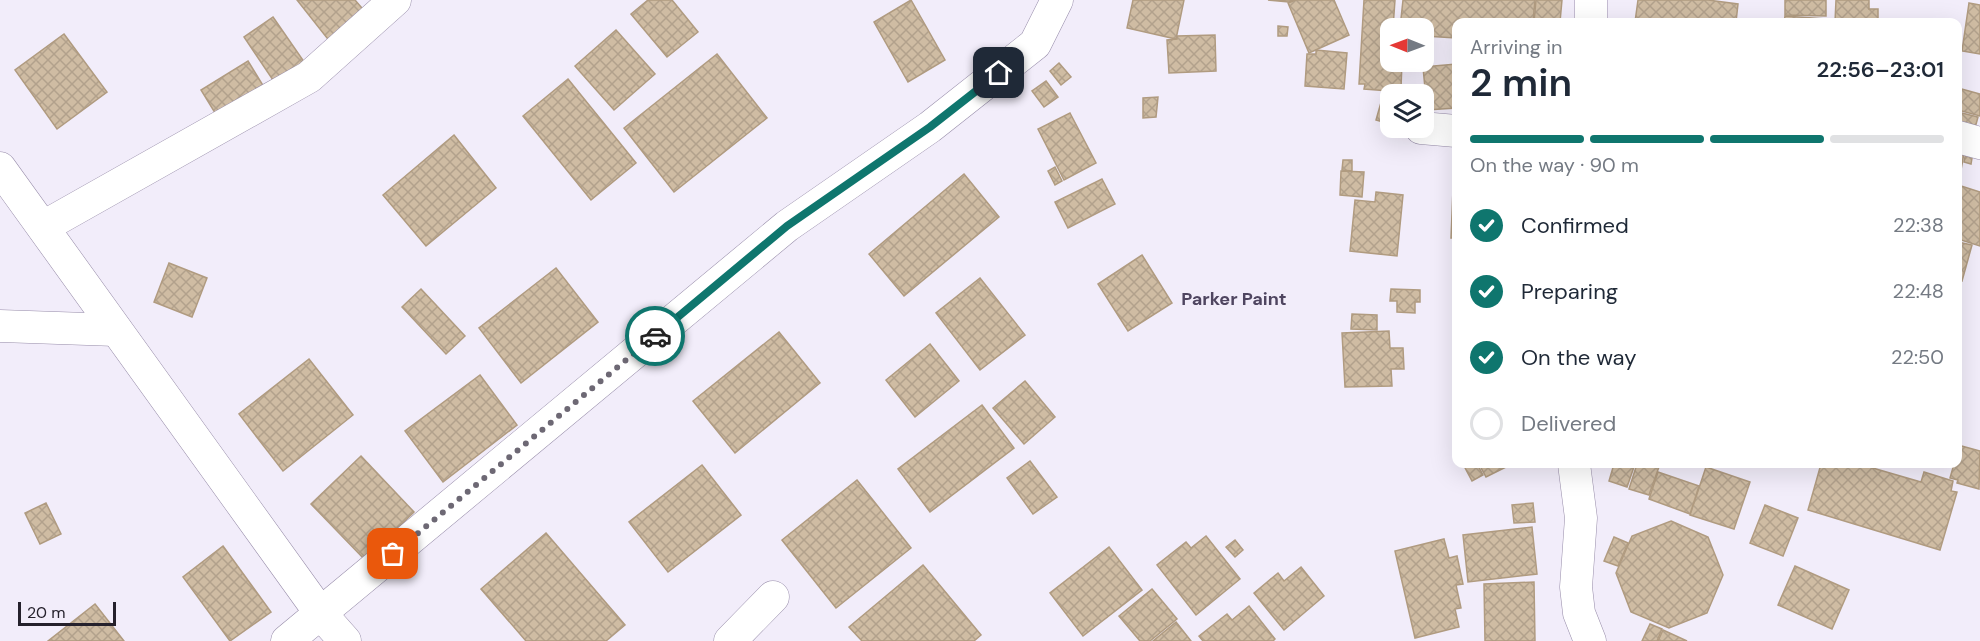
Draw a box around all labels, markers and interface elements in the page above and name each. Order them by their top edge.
north arrow [1380,18,1434,72]
map controls [1380,18,1434,138]
text: Arriving in [1470,34,1562,60]
pin [973,47,1024,98]
text: 22:56–23:01 [1817,55,1944,84]
icon: home [982,56,1015,89]
text: 2 min [1470,57,1572,108]
button: layers [1380,84,1434,138]
text: On the way · 90 m [1470,152,1639,178]
icon: check [1470,209,1503,242]
text: Confirmed [1521,211,1629,240]
text: 22:38 [1893,212,1944,238]
icon: check [1470,275,1503,308]
text: Preparing [1521,277,1618,306]
text: 22:48 [1893,278,1944,304]
district label: Parker Paint [1181,287,1287,311]
courier [625,306,685,366]
icon: car [639,320,672,353]
icon: check [1470,341,1503,374]
text: On the way [1521,343,1636,372]
text: 22:50 [1891,344,1944,370]
text: Delivered [1521,409,1616,438]
pin [367,528,418,579]
icon: bag [376,537,409,570]
scale bar [18,599,116,626]
text: 20 m [27,602,66,623]

